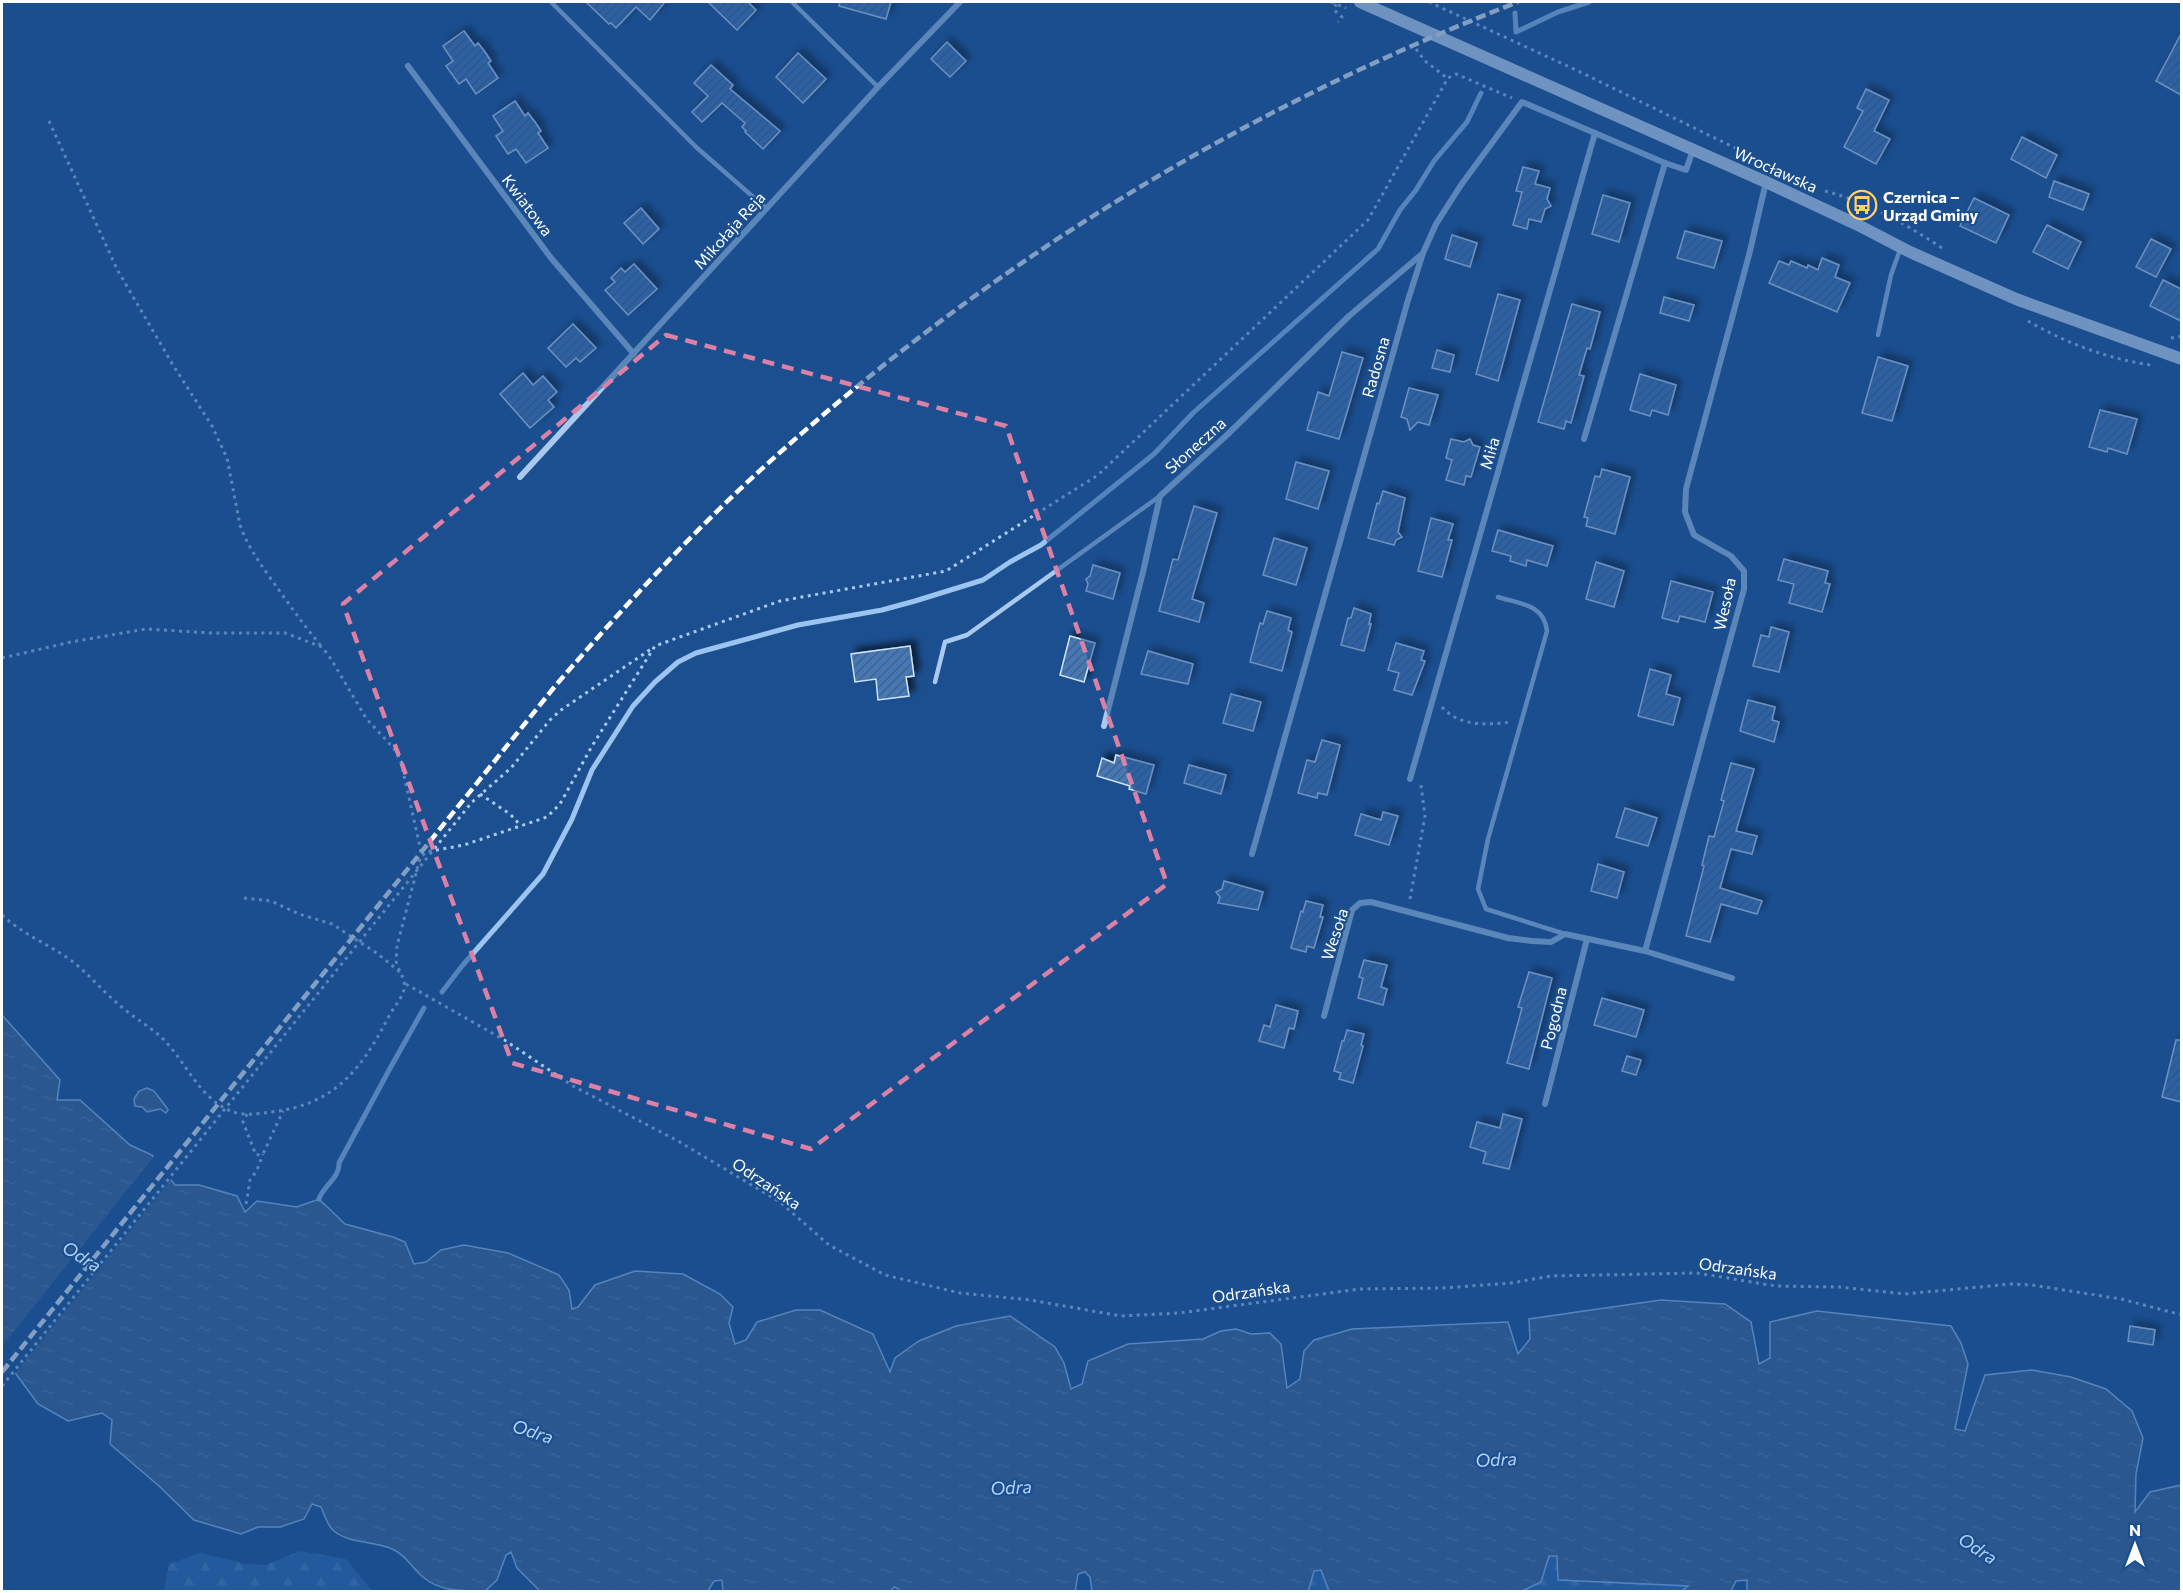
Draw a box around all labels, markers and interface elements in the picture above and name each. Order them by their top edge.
street label: Wrocławska [1731,142,1821,196]
street label: Kwiatowa [499,170,557,240]
place label: Czernica – Urząd Gminy [1883,187,1978,224]
street label: Mikołaja Reja [689,188,769,272]
bus stop icon: Czernica – Urząd Gminy [1846,189,1878,221]
street label: Radosna [1357,334,1393,400]
street label: Słoneczna [1161,413,1229,477]
street label: Miła [1475,435,1503,471]
street label: Wesoła [1709,576,1739,632]
street label: Wesoła [1317,906,1351,962]
street label: Pogodna [1536,985,1570,1051]
street label: Odrzańska [729,1153,805,1213]
water label: Odra [59,1236,105,1276]
street label: Odrzańska [1698,1253,1778,1283]
street label: Odrzańska [1211,1276,1291,1306]
water label: Odra [510,1414,556,1448]
water label: Odra [1475,1447,1517,1471]
water label: Odra [990,1475,1032,1499]
north arrow [2105,1515,2165,1575]
text: N [2129,1520,2141,1539]
water label: Odra [1955,1527,2001,1569]

